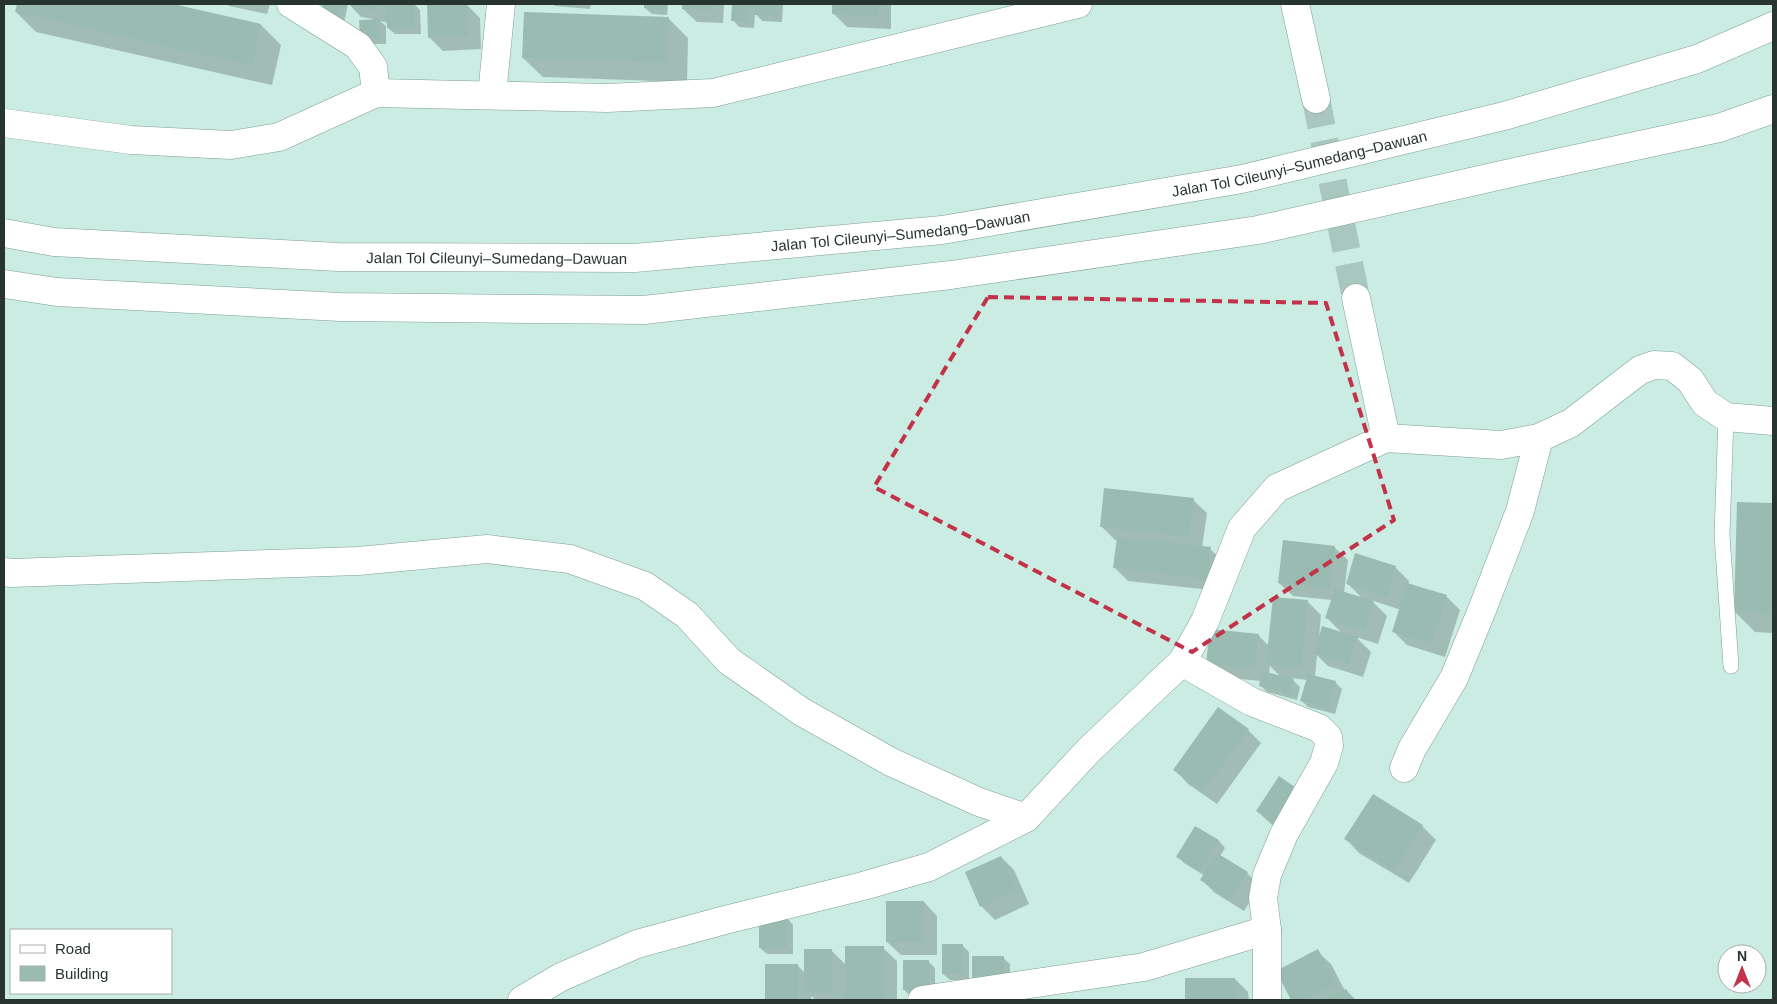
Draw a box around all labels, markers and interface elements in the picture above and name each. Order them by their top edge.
street label: Jalan Tol Cileunyi–Sumedang–Dawuan [1170,126,1428,199]
street label: Jalan Tol Cileunyi–Sumedang–Dawuan [770,207,1031,254]
street label: Jalan Tol Cileunyi–Sumedang–Dawuan [366,249,627,266]
legend [10,929,172,994]
text: Road [55,940,91,957]
north arrow [1717,944,1767,994]
text: N [1737,948,1747,964]
text: Building [55,965,108,982]

